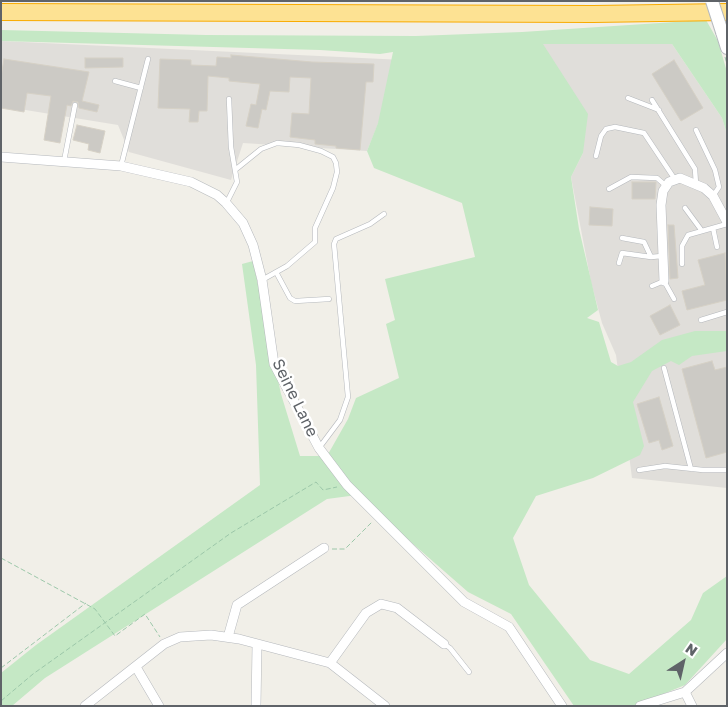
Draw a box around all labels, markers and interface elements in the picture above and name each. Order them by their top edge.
street label: Seine Lane [268,356,322,440]
north arrow [658,637,708,687]
text: N [683,639,701,659]

